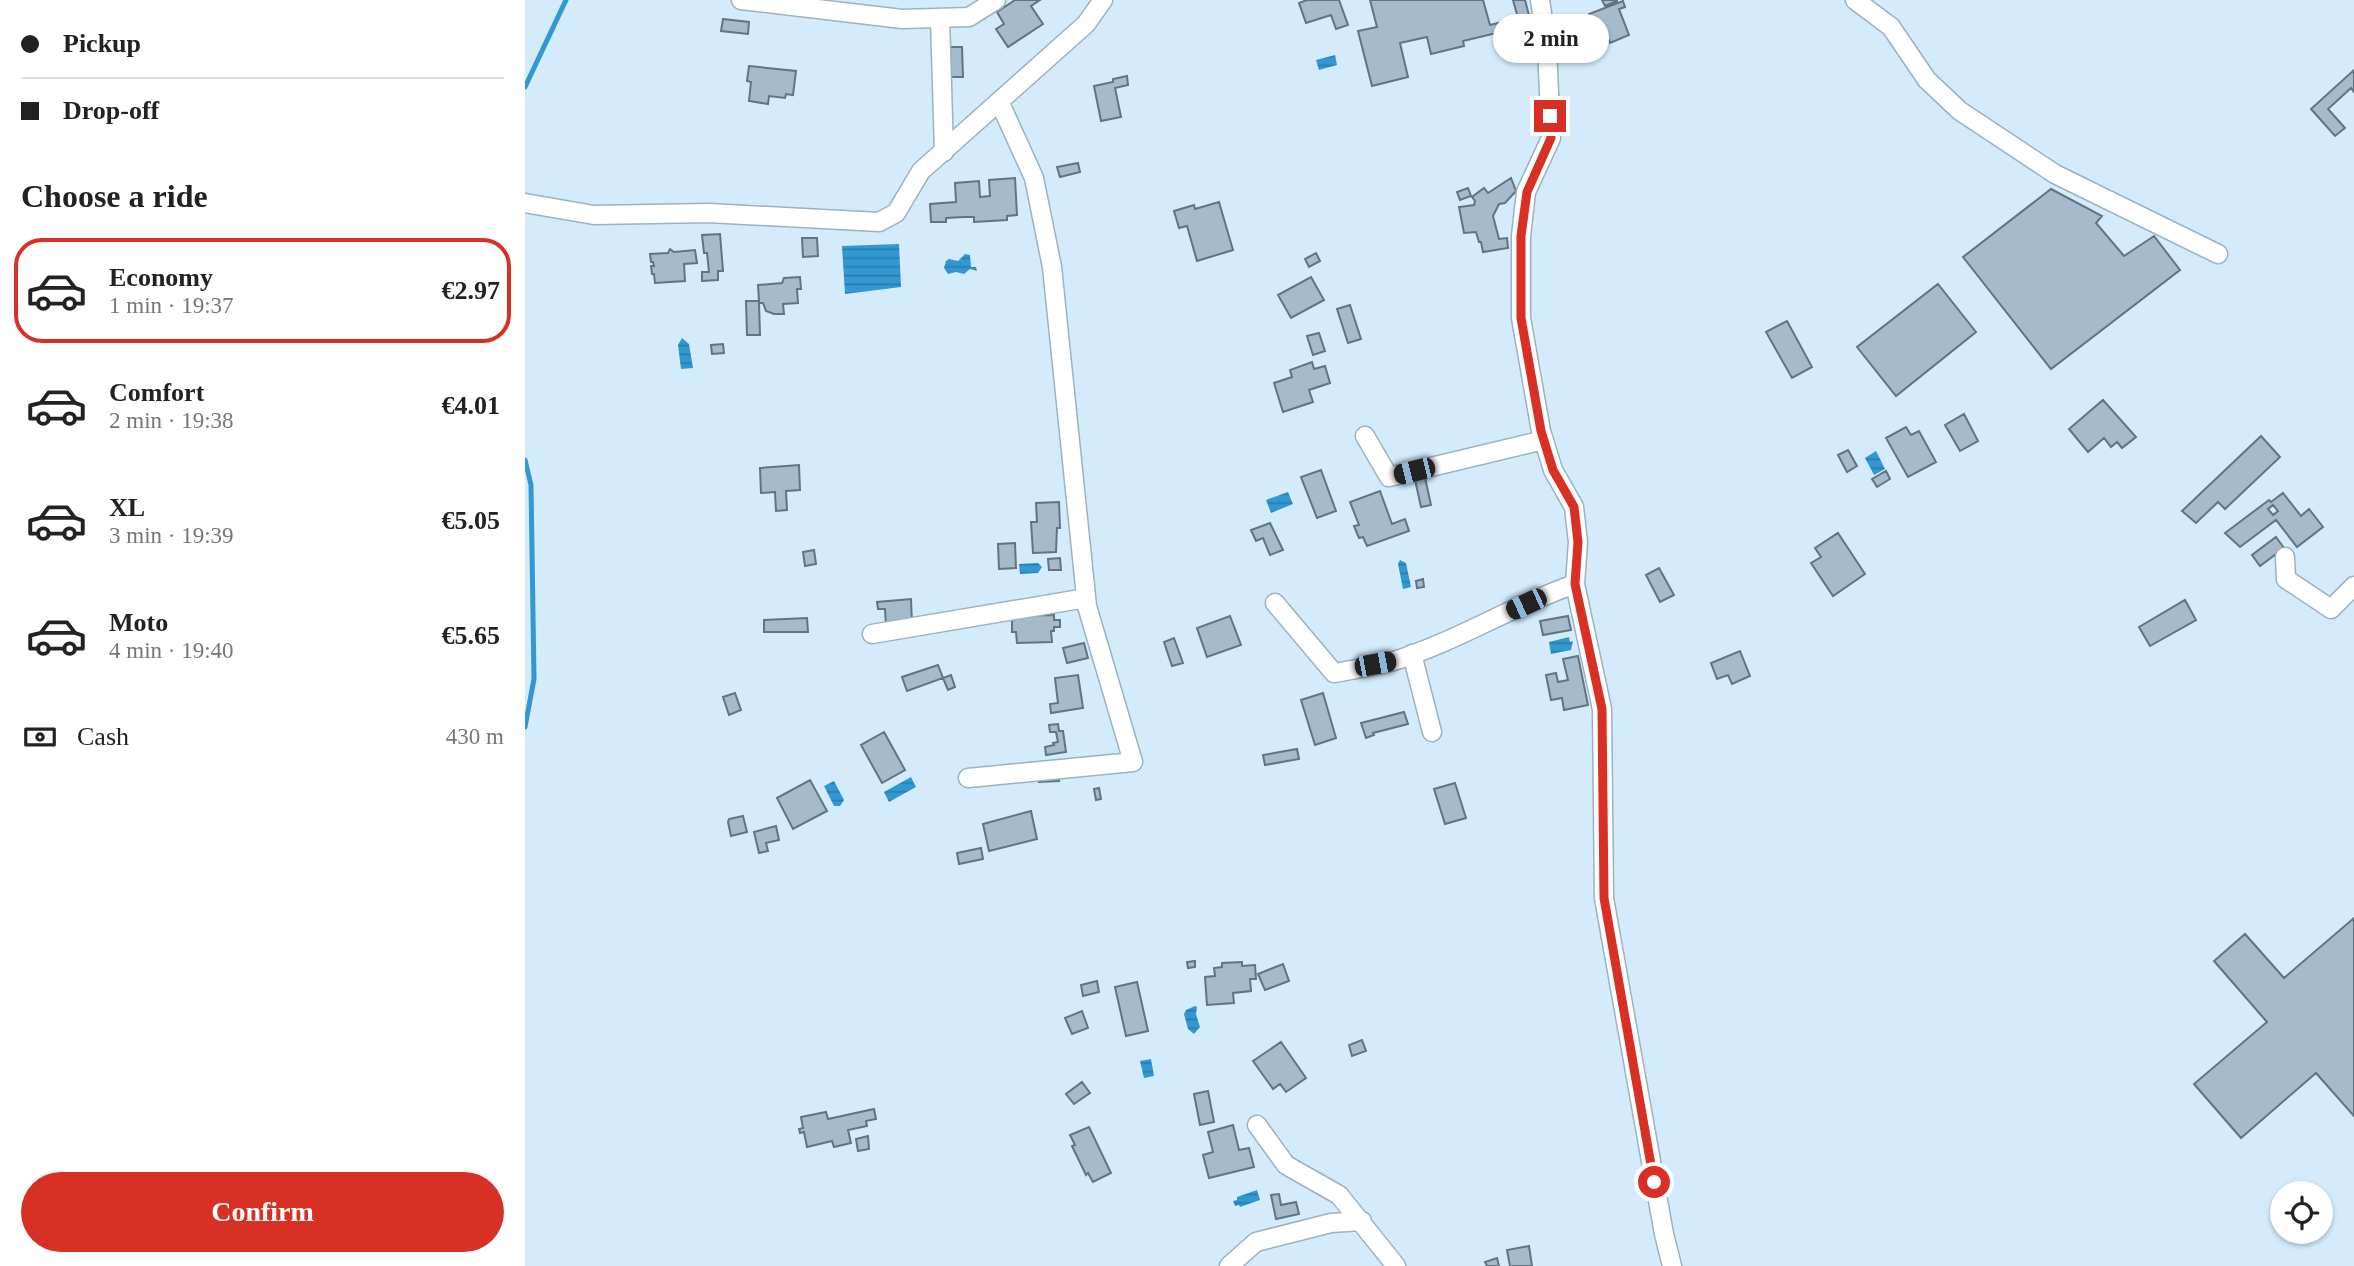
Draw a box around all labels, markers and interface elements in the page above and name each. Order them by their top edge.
callout: 2 min [1492,15,1608,64]
text: 2 min [1523,26,1579,51]
text: Pickup [63,29,141,58]
text: Drop-off [63,96,159,125]
route end [1534,100,1566,132]
text: Choose a ride [21,178,208,214]
icon: car [25,259,88,322]
text: Economy [109,263,213,292]
text: €2.97 [442,276,500,305]
text: 1 min · 19:37 [109,293,234,318]
icon: car [25,374,88,437]
text: Comfort [109,378,204,407]
text: €4.01 [442,391,500,420]
text: 2 min · 19:38 [109,408,234,433]
car [1392,456,1437,486]
icon: car [25,489,88,552]
text: XL [109,493,145,522]
text: €5.05 [442,506,500,535]
text: 3 min · 19:39 [109,523,234,548]
car [1503,586,1550,622]
icon: car [25,604,88,667]
text: Moto [109,608,168,637]
text: €5.65 [442,621,500,650]
text: 4 min · 19:40 [109,638,234,663]
car [1353,650,1398,678]
icon: cash [21,718,59,756]
text: Cash [77,722,129,751]
text: 430 m [446,724,504,749]
route start [1638,1166,1670,1198]
button: Confirm [21,1172,504,1252]
map controls [2270,1181,2333,1244]
button: locate [2270,1181,2333,1244]

